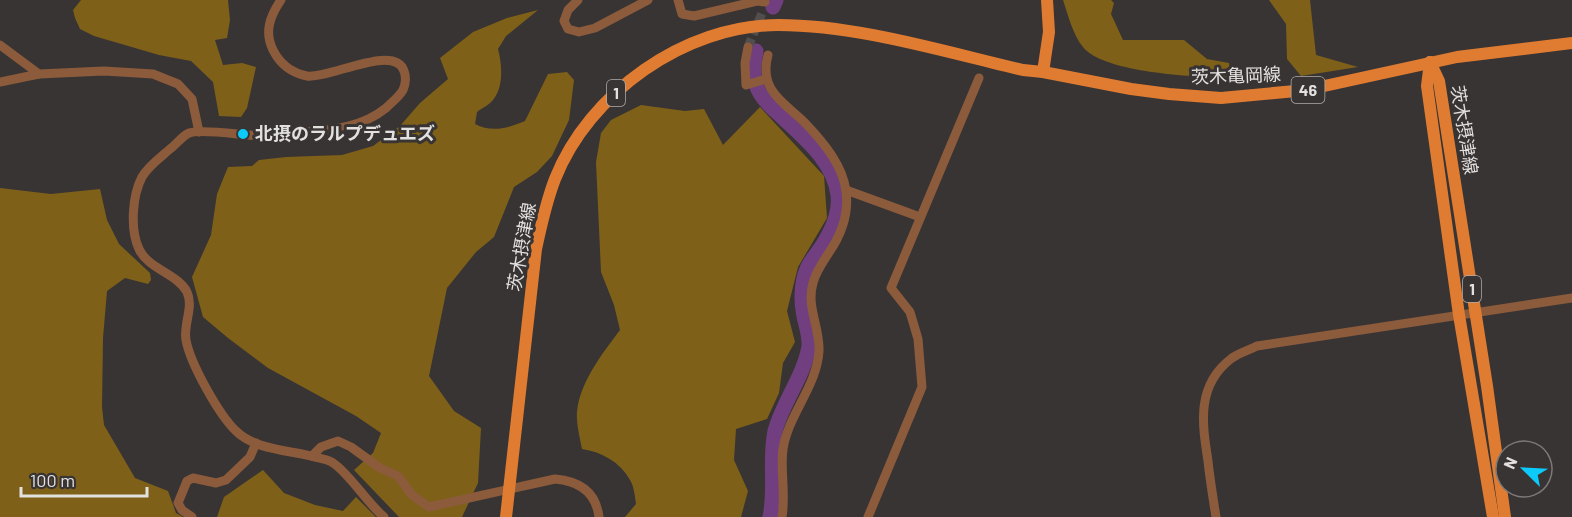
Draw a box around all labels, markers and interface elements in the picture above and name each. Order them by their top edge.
street label: 茨木亀岡線 [1191,62,1281,88]
road number: 46 [1292,77,1324,103]
road number: 1 [607,80,625,106]
street label: 茨木摂津線 [1447,84,1483,176]
place label: 北摂のラルプデュエズ [255,122,435,144]
marker: 北摂のラルプデュエズ [236,127,250,141]
street label: 茨木摂津線 [502,201,540,293]
road number: 1 [1463,276,1481,302]
north arrow [1494,439,1554,499]
text: N [1499,454,1521,471]
scale bar [21,460,147,498]
text: 100 m [30,469,75,491]

